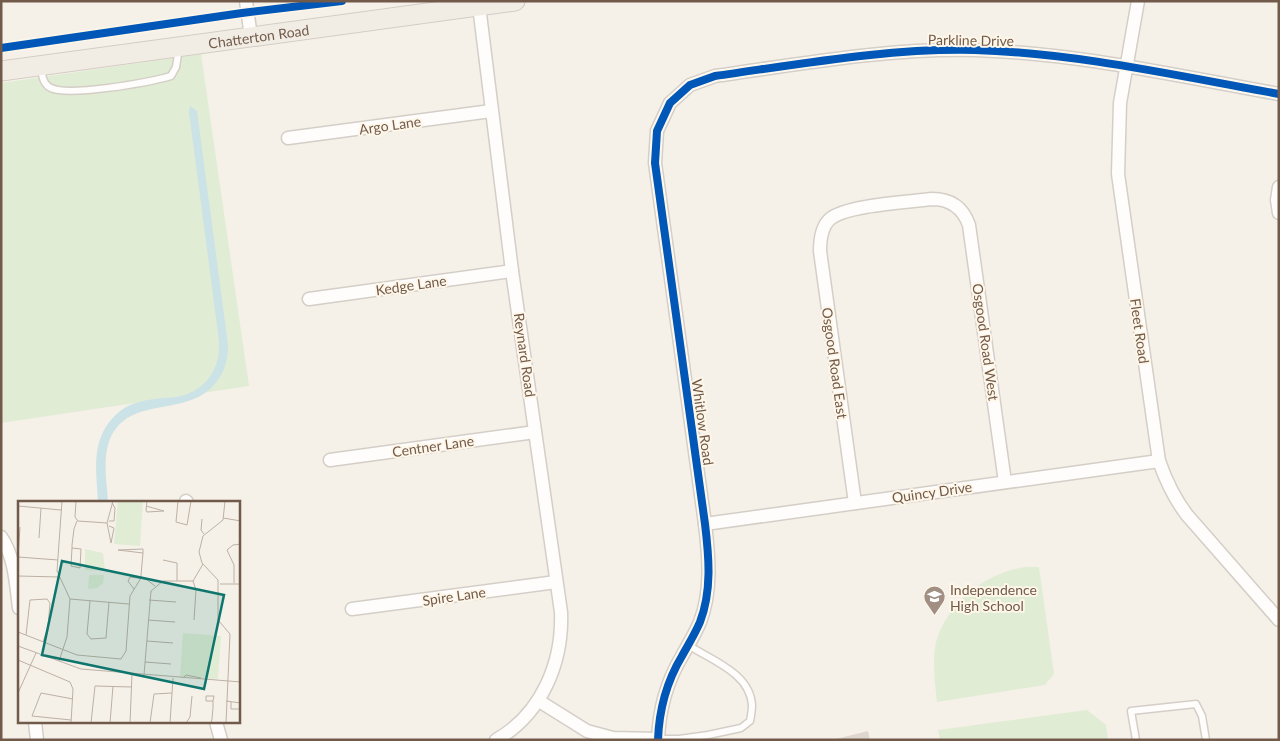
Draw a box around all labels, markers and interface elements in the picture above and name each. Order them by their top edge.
street label: Chatterton Road [207,21,310,51]
street label: Parkline Drive [928,31,1014,49]
street label: Argo Lane [358,112,422,138]
street label: Kedge Lane [374,272,448,298]
street label: Osgood Road West [969,282,1003,402]
street label: Fleet Road [1127,297,1153,365]
street label: Osgood Road East [819,306,851,420]
street label: Reynard Road [511,312,539,398]
street label: Whitlow Road [689,378,717,466]
street label: Centner Lane [391,432,475,460]
street label: Quincy Drive [891,478,973,506]
inset map [18,501,240,724]
place label: Independence High School [950,581,1037,614]
street label: Spire Lane [421,583,487,609]
school or university icon: Independence High School [922,585,946,616]

